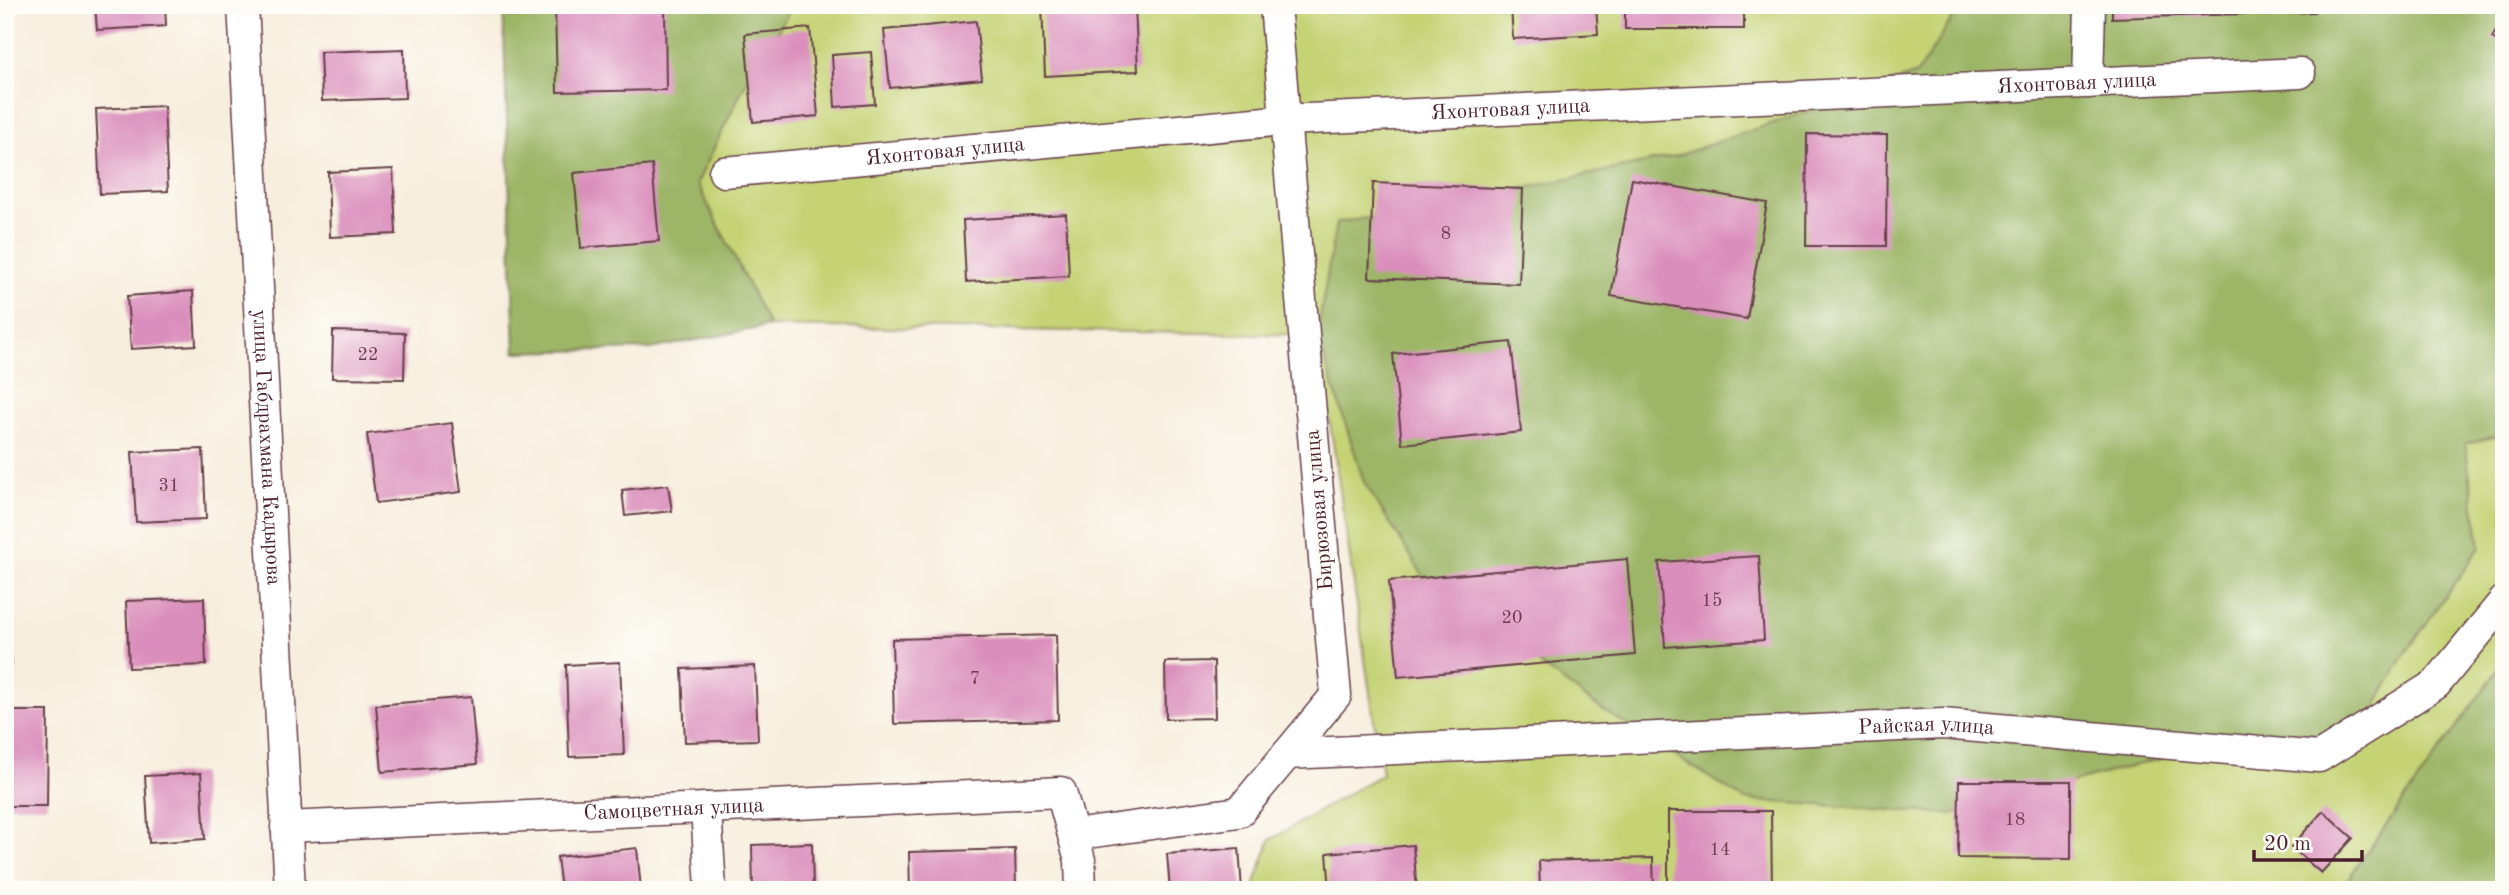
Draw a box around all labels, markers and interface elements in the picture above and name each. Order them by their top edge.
street label: Яхонтовая улица [1997,69,2157,98]
street label: Яхонтовая улица [1430,95,1591,124]
street label: Яхонтовая улица [865,134,1025,169]
house number: 8 [1441,225,1451,243]
street label: улица Габдрахмана Кадырова [249,309,284,586]
house number: 22 [358,346,378,364]
street label: Бирюзовая улица [1303,429,1337,591]
house number: 31 [159,477,179,495]
house number: 15 [1702,592,1722,610]
house number: 20 [1502,609,1522,627]
house number: 7 [970,670,980,688]
street label: Райская улица [1858,713,1995,739]
street label: Самоцветная улица [583,795,764,824]
house number: 18 [2005,811,2025,829]
scale bar [2254,818,2362,862]
text: 20 m [2264,834,2311,855]
house number: 14 [1710,841,1730,859]

